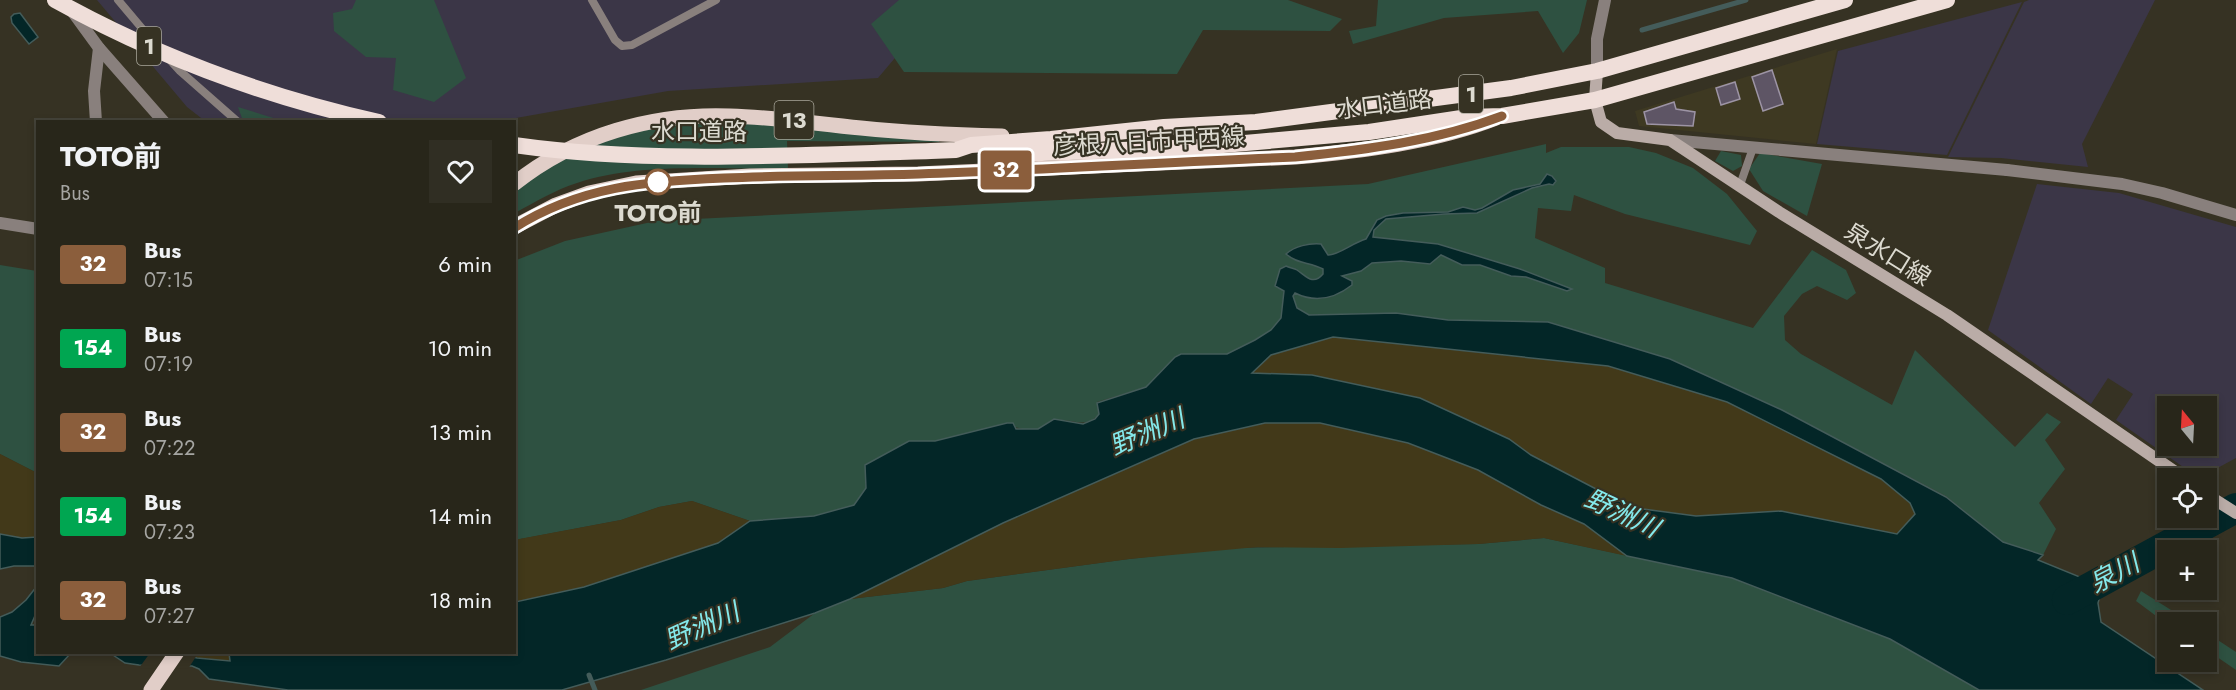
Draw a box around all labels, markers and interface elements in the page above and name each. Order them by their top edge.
road number: 1 [137,27,161,65]
road number: 1 [1459,75,1483,113]
street label: 水口道路 [1334,81,1434,127]
road number: 13 [774,101,814,139]
street label: 水口道路 [651,114,747,149]
street label: 彦根八日市甲西線 [1052,118,1246,164]
text: TOTO前 [60,136,162,177]
button: heart [429,140,492,203]
line badge: 32 [979,150,1033,190]
text: 32 [993,155,1019,185]
marker: TOTO前 [645,169,671,195]
text: Bus [60,179,90,208]
place label: TOTO前 [614,195,702,230]
street label: 泉水口線 [1838,214,1938,294]
text: Bus [144,234,181,266]
text: 6 min [438,248,492,280]
text: 32 [80,249,106,279]
text: 07:15 [144,266,193,295]
text: Bus [144,318,181,350]
text: 10 min [428,332,492,364]
text: 154 [74,333,112,363]
text: 07:19 [144,350,193,379]
north arrow [2157,396,2217,456]
map controls [2157,396,2217,672]
water label: 野洲川 [1104,398,1193,465]
text: Bus [144,402,181,434]
text: 13 min [429,416,492,448]
text: 32 [80,417,106,447]
text: 07:22 [144,434,195,463]
button: locate [2157,468,2217,528]
water label: 野洲川 [1579,479,1668,548]
text: Bus [144,486,181,518]
text: 14 min [428,500,492,532]
text: 154 [74,501,112,531]
text: 07:23 [144,518,195,547]
button: + [2157,540,2217,600]
water label: 泉川 [2082,543,2149,602]
text: Bus [144,570,181,602]
text: 18 min [429,584,492,616]
text: 32 [80,585,106,615]
water label: 野洲川 [659,592,748,659]
text: 07:27 [144,602,194,631]
button: − [2157,612,2217,672]

